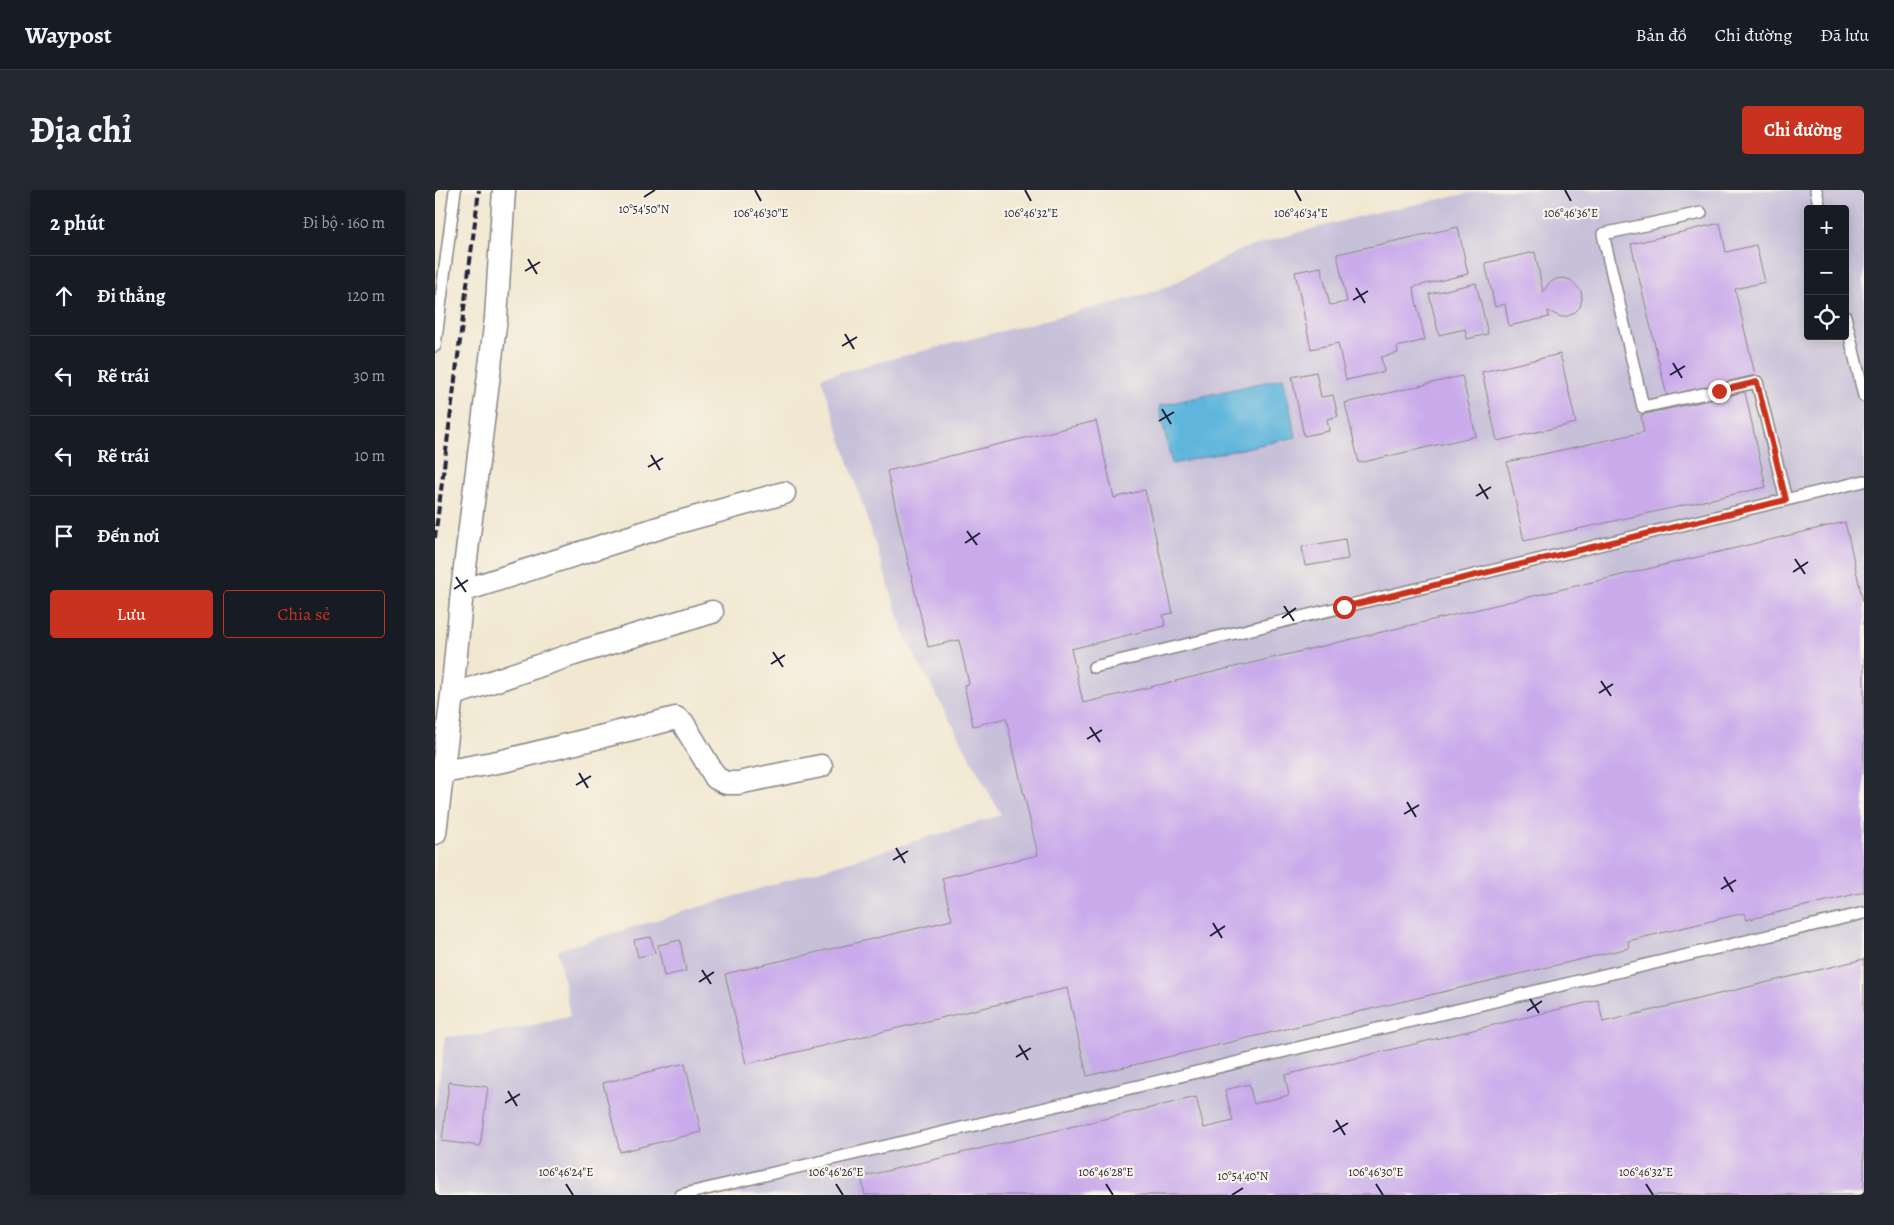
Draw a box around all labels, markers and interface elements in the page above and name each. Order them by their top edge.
text: Waypost [25,19,112,51]
text: Bản đồ [1636,23,1687,47]
text: Chỉ đường [1715,23,1792,47]
text: Đã lưu [1820,23,1869,47]
text: Địa chỉ [30,106,132,154]
button: Chỉ đường [1742,106,1864,154]
text: 10°54'50"N [619,201,670,217]
text: 106°46'30"E [734,205,788,221]
text: 106°46'32"E [1004,205,1058,221]
text: 106°46'34"E [1274,205,1328,221]
text: 106°46'36"E [1544,205,1598,221]
map controls [1804,205,1849,340]
button: + [1804,205,1849,250]
text: 2 phút [50,209,105,237]
text: Đi bộ · 160 m [302,212,385,234]
button: − [1804,250,1849,295]
icon: ahead [50,282,78,310]
text: Đi thẳng [97,283,165,309]
text: 120 m [347,285,385,307]
button: locate [1804,295,1849,340]
icon: left [50,362,78,390]
text: Rẽ trái [97,363,149,389]
text: 30 m [353,365,385,387]
route end [1708,380,1731,403]
icon: left [50,442,78,470]
text: Rẽ trái [97,443,149,469]
text: 10 m [355,445,385,467]
icon: arrive [50,522,78,550]
text: Đến nơi [97,523,159,549]
button: Lưu [50,590,213,638]
button: Chia sẻ [223,590,385,638]
route start [1333,596,1356,619]
text: 106°46'24"E [539,1164,593,1180]
text: 106°46'26"E [809,1164,863,1180]
text: 106°46'28"E [1079,1164,1133,1180]
text: 106°46'30"E [1349,1164,1403,1180]
text: 106°46'32"E [1619,1164,1673,1180]
text: 10°54'40"N [1218,1168,1269,1184]

